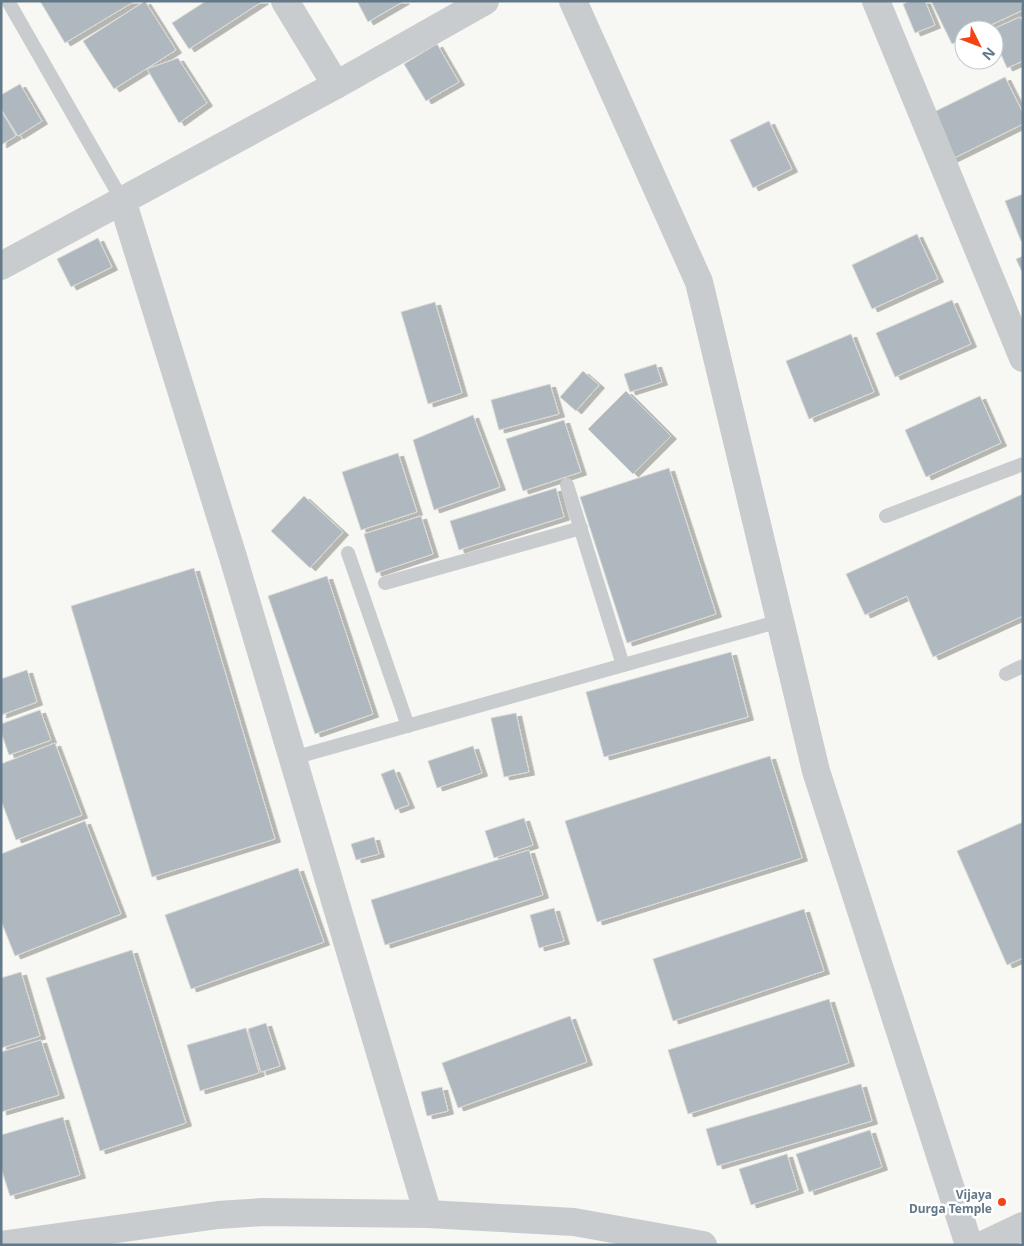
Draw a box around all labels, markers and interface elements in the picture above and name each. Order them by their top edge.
north arrow [954,20,1004,70]
text: N [978,43,1000,65]
place label: Vijaya Durga Temple [909,1186,992,1217]
marker: Vijaya Durga Temple [996,1196,1008,1208]

